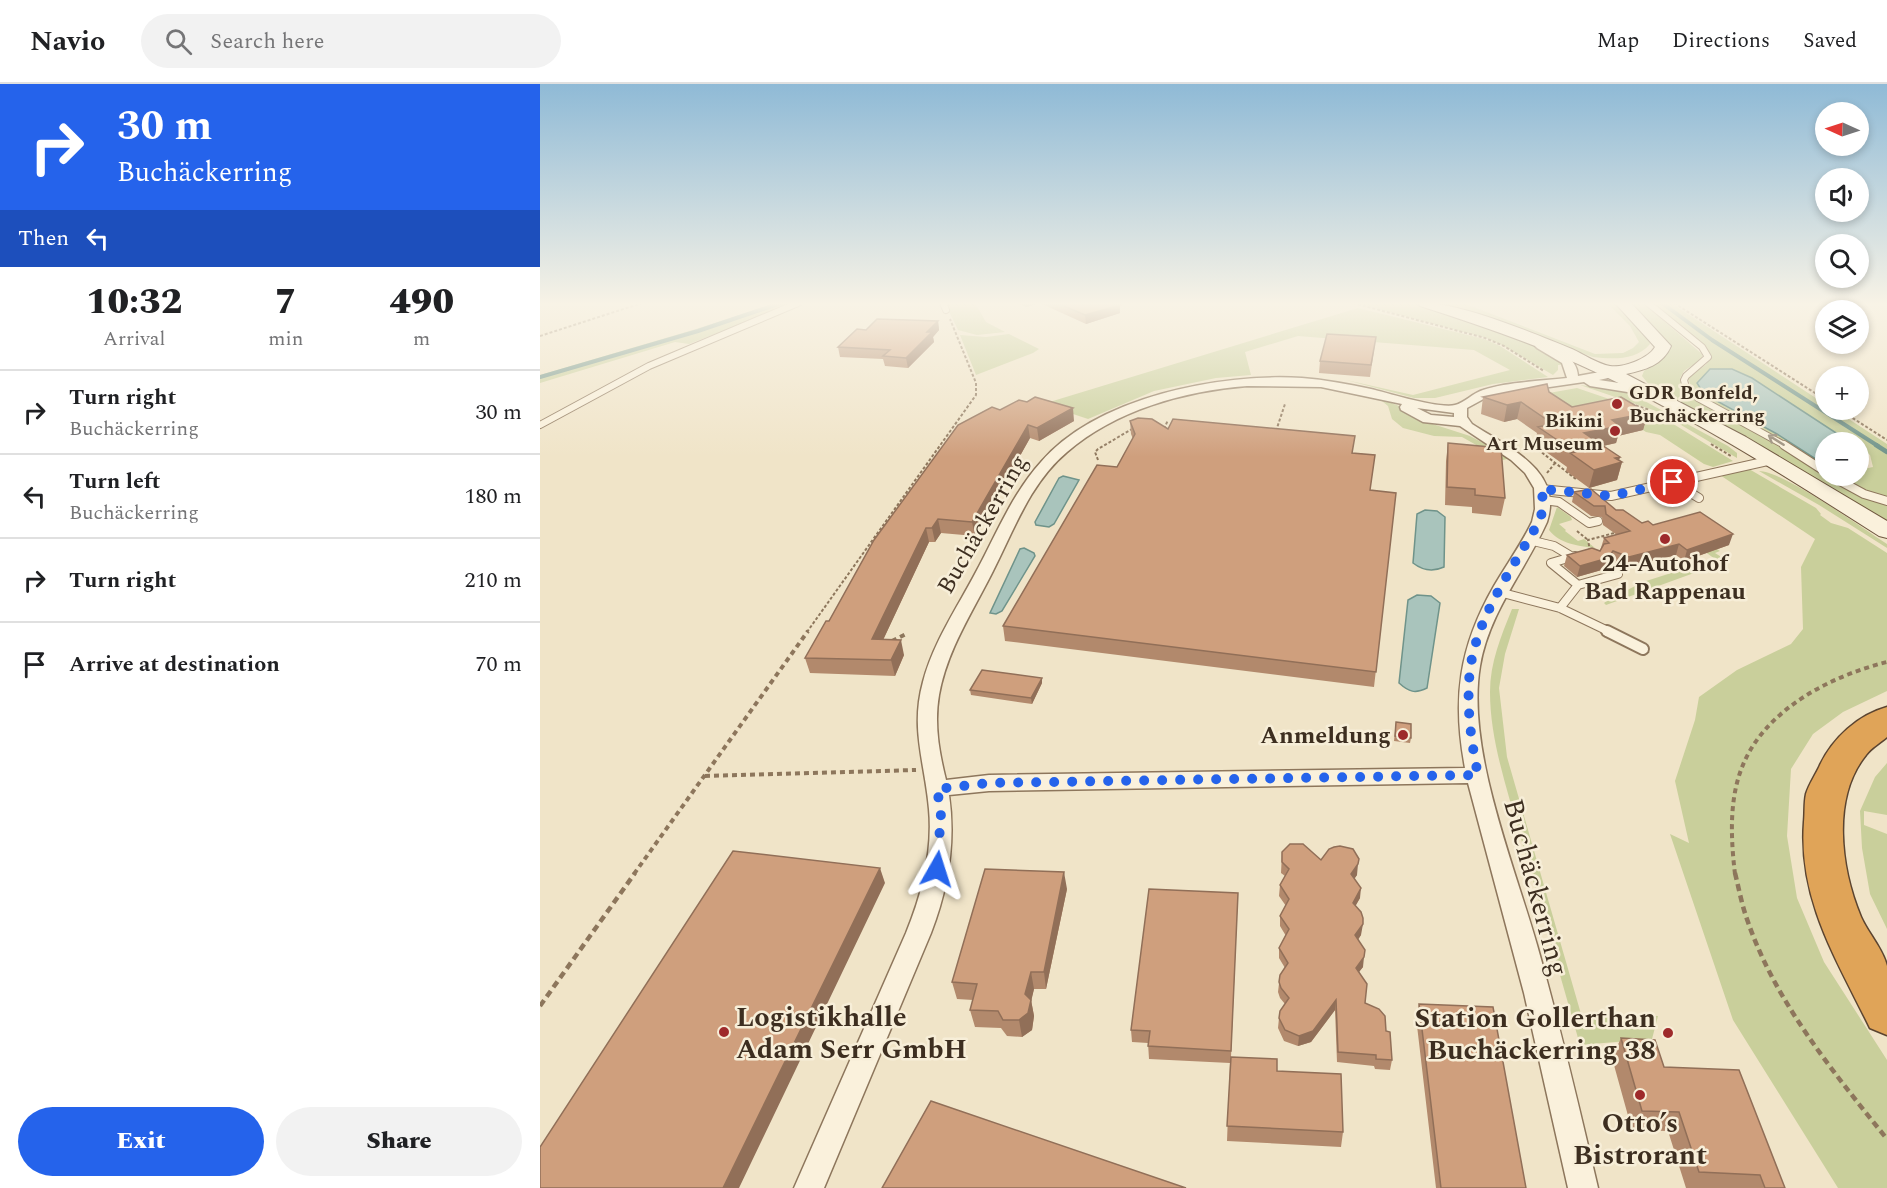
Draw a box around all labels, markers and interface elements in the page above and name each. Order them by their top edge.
search box [141,14,561,68]
text: Navio [30,20,105,63]
icon: search [162,25,195,58]
text: Search here [210,25,324,58]
text: Map [1597,25,1639,57]
text: Directions [1672,25,1770,57]
text: Saved [1803,25,1857,57]
text: 30 m [117,95,212,158]
north arrow [1815,102,1869,156]
map controls [1815,102,1869,486]
icon: right [18,108,96,186]
text: Buchäckerring [117,152,292,194]
button: sound [1815,168,1869,222]
text: Then [18,222,69,255]
icon: left [81,222,114,255]
button: search [1815,234,1869,288]
text: 10:32 [86,275,182,330]
text: 7 [275,275,297,330]
text: 490 [389,275,454,330]
button: layers [1815,300,1869,354]
text: Arrival [103,324,165,354]
text: min [268,324,303,354]
text: m [413,324,430,354]
button: + [1815,366,1869,420]
place label: GDR Bonfeld, Buchäckerring [1629,378,1765,431]
text: Turn right [69,381,176,414]
icon: right [18,396,51,429]
text: 30 m [476,396,522,429]
marker: GDR Bonfeld, Buchäckerring [1610,397,1624,411]
place label: Bikini Art Museum [1486,406,1603,459]
text: Buchäckerring [69,414,199,444]
marker: Bikini Art Museum [1608,424,1622,438]
button: − [1815,432,1869,486]
one-way arrow [1768,434,1785,446]
street label: Buchäckerring [928,448,1037,601]
pin [1647,456,1698,507]
text: Turn left [69,465,161,498]
icon: arrive [1656,465,1689,498]
icon: left [18,480,51,513]
text: 180 m [465,480,522,513]
text: Buchäckerring [69,498,199,528]
marker: 24-Autohof Bad Rappenau [1658,532,1672,546]
place label: 24-Autohof Bad Rappenau [1584,546,1746,610]
icon: right [18,564,51,597]
text: Turn right [69,564,176,597]
text: 210 m [465,564,522,597]
icon: arrive [18,648,51,681]
text: Arrive at destination [69,648,280,681]
text: 70 m [476,648,522,681]
place label: Anmeldung [1260,718,1391,754]
marker: Anmeldung [1396,728,1410,742]
street label: Buchäckerring [1491,794,1580,981]
position arrow [905,837,969,901]
place label: Logistikhalle Adam Serr GmbH [736,996,967,1071]
place label: Station Gollerthan Buchäckerring 38 [1414,997,1656,1072]
marker: Logistikhalle Adam Serr GmbH [717,1025,731,1039]
marker: Station Gollerthan Buchäckerring 38 [1661,1026,1675,1040]
marker: Otto’s Bistrorant [1633,1088,1647,1102]
place label: Otto’s Bistrorant [1573,1102,1707,1177]
button: Exit [18,1107,264,1176]
button: Share [276,1107,522,1176]

